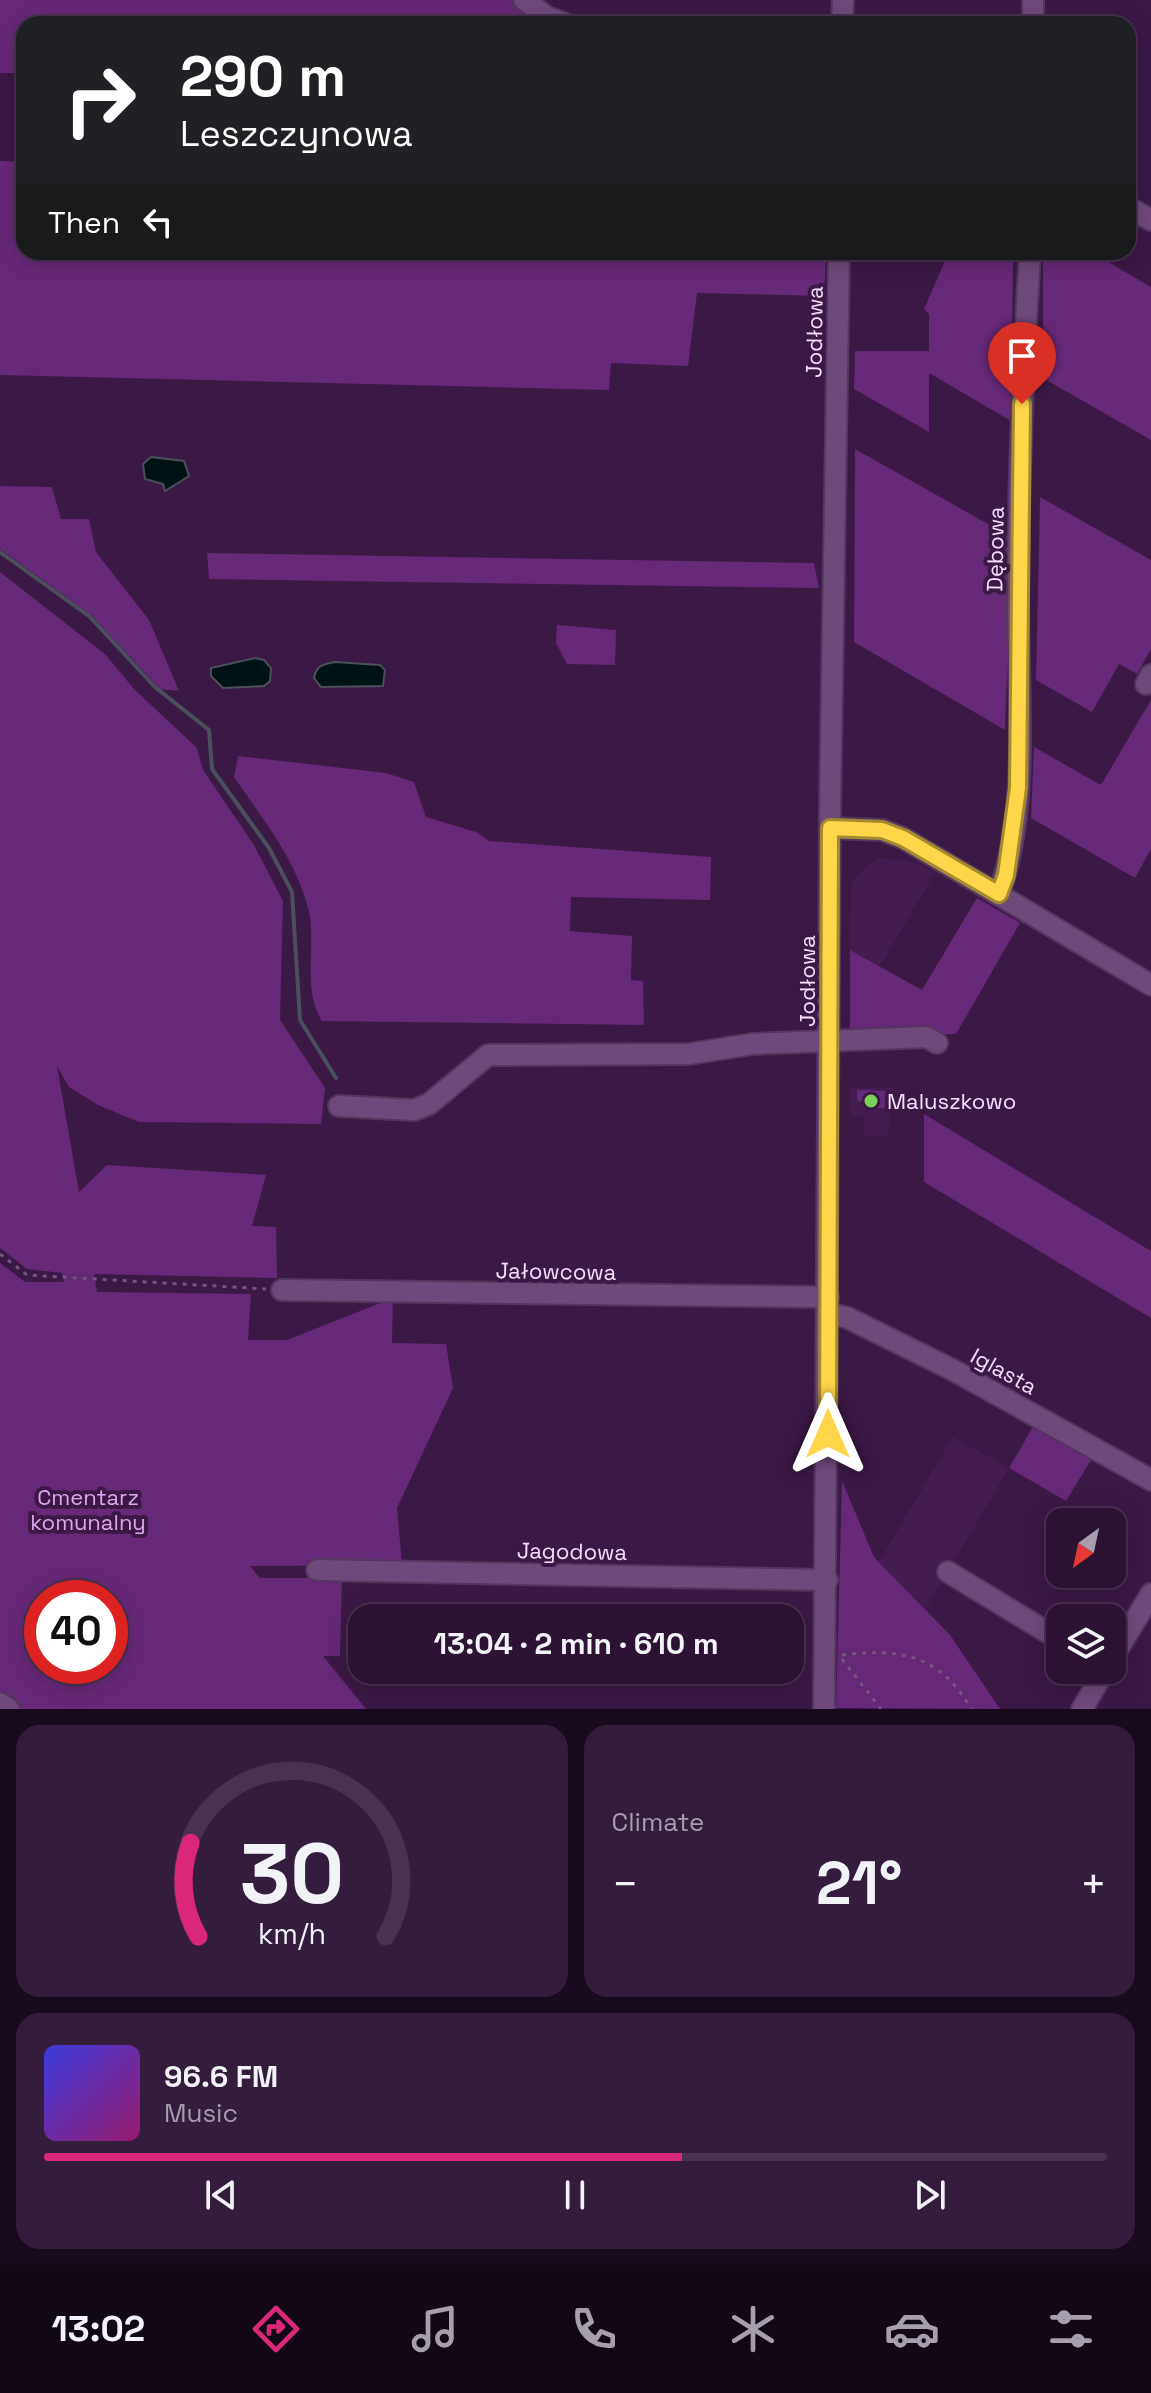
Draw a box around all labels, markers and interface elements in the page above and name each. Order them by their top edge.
text: 290 m [180,41,346,112]
icon: right [48,48,152,152]
text: Leszczynowa [180,111,413,157]
icon: left [136,200,180,244]
text: Then [48,203,120,242]
street label: Jodłowa [799,286,829,378]
pin [988,322,1056,404]
icon: arrive [1000,334,1044,378]
street label: Dębowa [980,506,1010,592]
street label: Jodłowa [793,935,821,1027]
place label: Maluszkowo [887,1087,1016,1115]
marker: Maluszkowo [862,1092,880,1110]
street label: Jałowcowa [495,1256,617,1286]
street label: Iglasta [966,1341,1042,1401]
position arrow [786,1392,870,1476]
park label: Cmentarz komunalny [30,1483,146,1536]
north arrow [1046,1508,1126,1588]
map controls [1046,1508,1126,1684]
street label: Jagodowa [517,1536,628,1566]
speed limit sign: 40 [24,1580,128,1684]
button: layers [1046,1604,1126,1684]
text: 13:04 · 2 min · 610 m [434,1624,719,1663]
text: Climate [612,1805,704,1839]
text: 30 [240,1821,344,1927]
text: 21° [816,1845,902,1922]
text: − [612,1856,639,1912]
text: + [1080,1856,1107,1912]
text: km/h [258,1916,326,1952]
text: 96.6 FM [164,2057,278,2096]
text: Music [164,2096,238,2130]
icon: previous [199,2173,243,2217]
icon: pause [553,2173,597,2217]
icon: next [908,2173,952,2217]
icon: directions [248,2301,304,2357]
icon: music [407,2301,463,2357]
icon: phone [566,2301,622,2357]
icon: climate [725,2301,781,2357]
icon: car [884,2301,940,2357]
icon: filters [1043,2301,1099,2357]
text: 13:02 [52,2306,145,2352]

